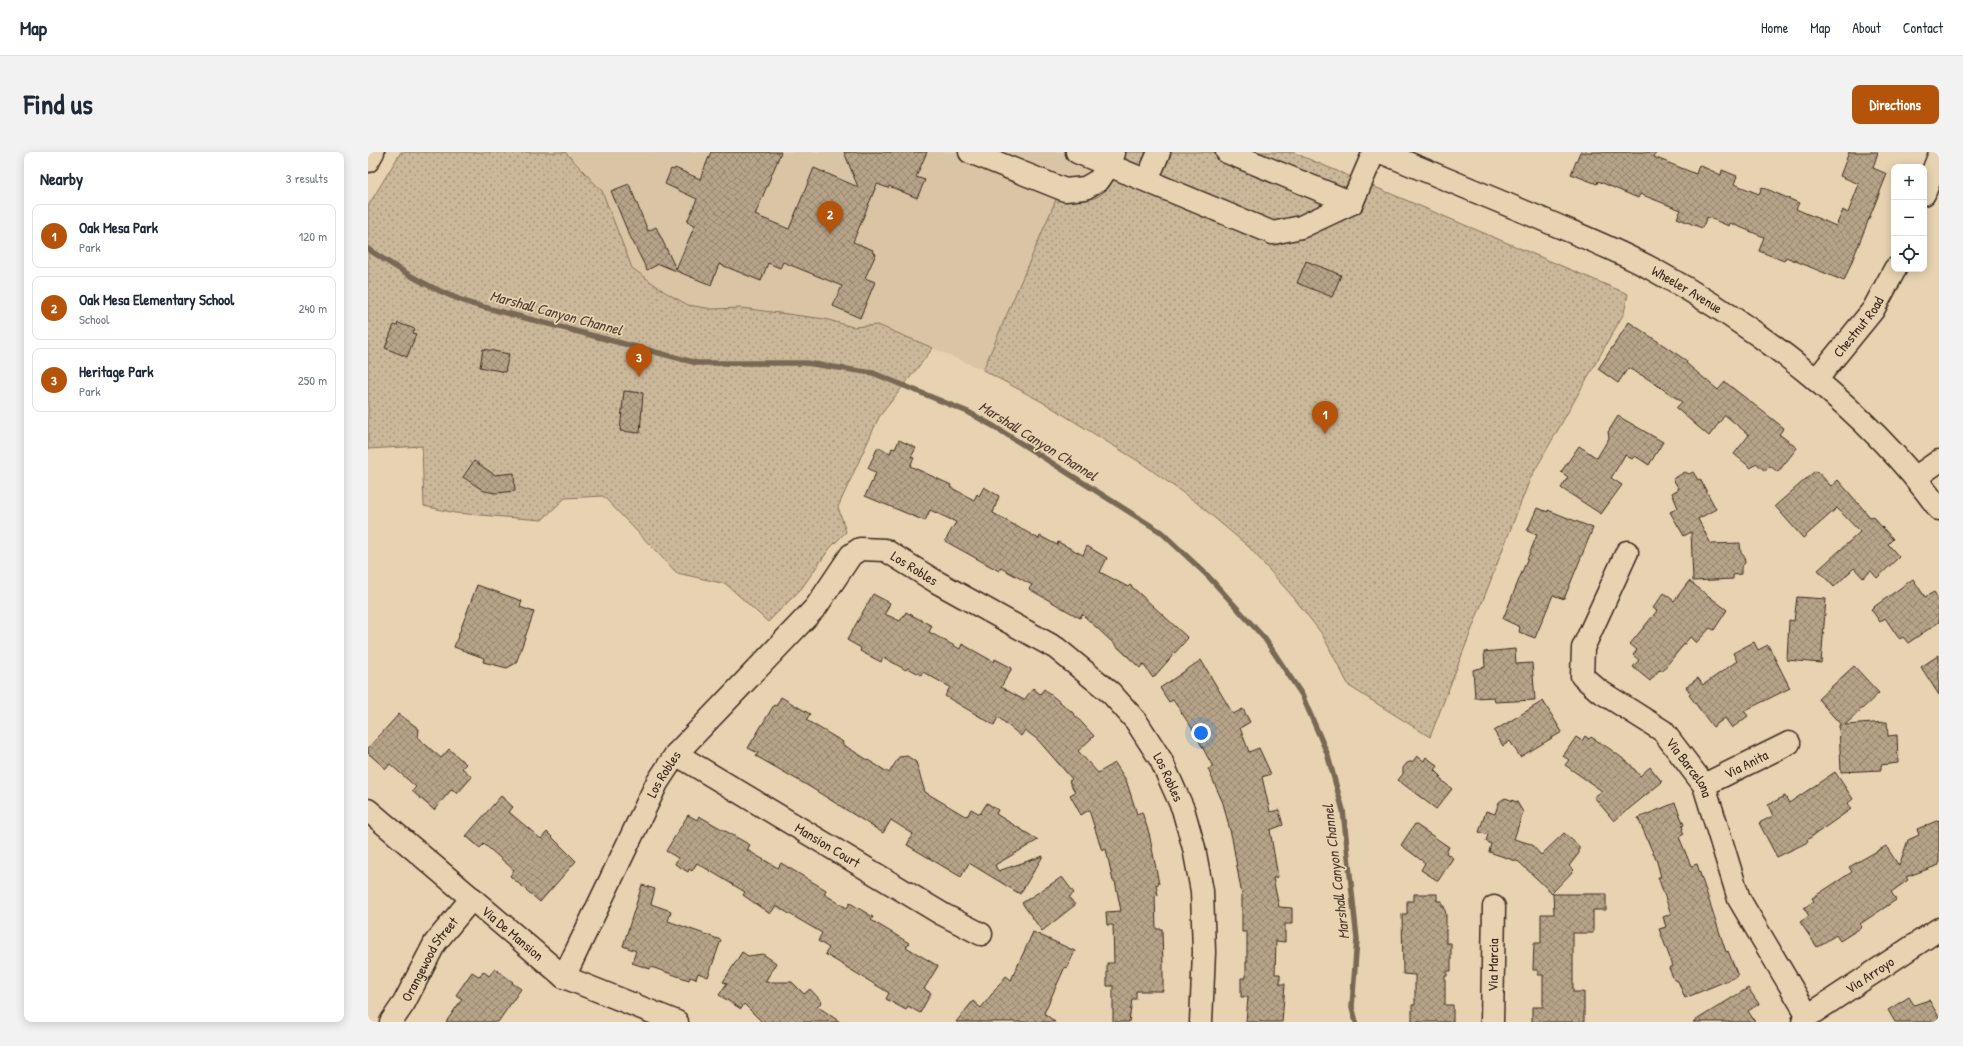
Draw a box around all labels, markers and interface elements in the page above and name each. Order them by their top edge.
text: Map [20,15,47,41]
text: Home [1761,18,1788,37]
text: Map [1810,18,1830,37]
text: About [1852,18,1881,37]
text: Contact [1903,18,1943,37]
text: Find us [24,85,93,123]
button: Directions [1852,85,1939,124]
map controls [1891,164,1927,272]
button: + [1891,164,1927,200]
text: Nearby [40,167,83,190]
text: 3 results [286,169,328,187]
button: − [1891,200,1927,236]
pin: 2 [817,201,843,234]
text: Oak Mesa Park [79,217,158,238]
text: 1 [52,227,56,245]
text: 120 m [299,227,327,245]
button: locate [1891,236,1927,272]
text: Park [79,238,101,256]
street label: Wheeler Avenue [1649,261,1727,318]
water label: Marshall Canyon Channel [488,285,625,341]
text: Oak Mesa Elementary School [79,289,234,310]
street label: Chestnut Road [1828,293,1888,361]
text: 2 [51,299,57,317]
text: 240 m [298,299,327,317]
text: School [79,310,109,328]
pin: 3 [626,344,652,377]
text: Heritage Park [79,361,153,382]
text: 3 [51,371,57,389]
text: 250 m [298,371,327,389]
text: Park [79,382,101,400]
water label: Marshall Canyon Channel [975,396,1102,486]
pin: 1 [1312,401,1338,434]
street label: Los Robles [888,546,942,590]
your location [1191,723,1211,743]
street label: Via Barcelona [1662,733,1717,800]
street label: Via Anita [1721,745,1771,783]
street label: Los Robles [641,747,685,801]
street label: Los Robles [1149,748,1188,804]
water label: Marshall Canyon Channel [1317,802,1354,941]
street label: Mansion Court [792,818,864,872]
street label: Via De Mansion [478,901,548,965]
street label: Orangewood Street [396,912,462,1004]
street label: Via Marcia [1483,938,1502,992]
street label: Via Arroyo [1842,951,1898,998]

